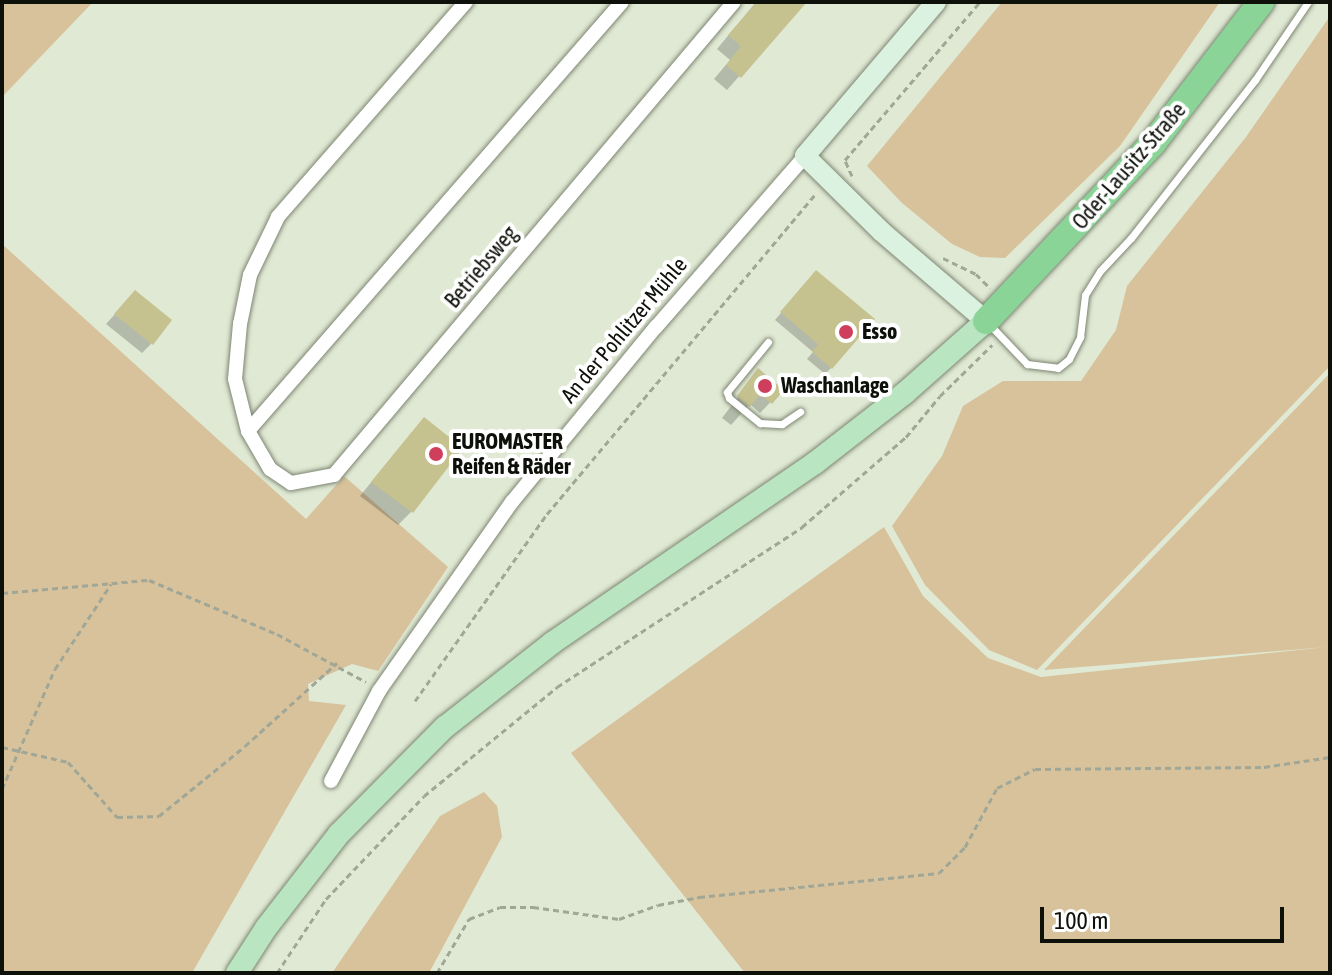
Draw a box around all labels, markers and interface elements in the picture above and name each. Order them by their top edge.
street label: Oder-Lausitz-Straße [1067,97,1191,235]
street label: Betriebsweg [439,221,523,313]
street label: An der Pohlitzer Mühle [555,252,693,408]
place label: Esso [862,319,897,345]
marker: Esso [837,323,855,341]
place label: Waschanlage [781,373,889,399]
marker: Waschanlage [756,377,774,395]
place label: EUROMASTER Reifen & Räder [452,428,570,480]
marker: EUROMASTER Reifen & Räder [427,445,445,463]
scale bar [1044,891,1288,941]
text: 100 m [1054,907,1108,934]

